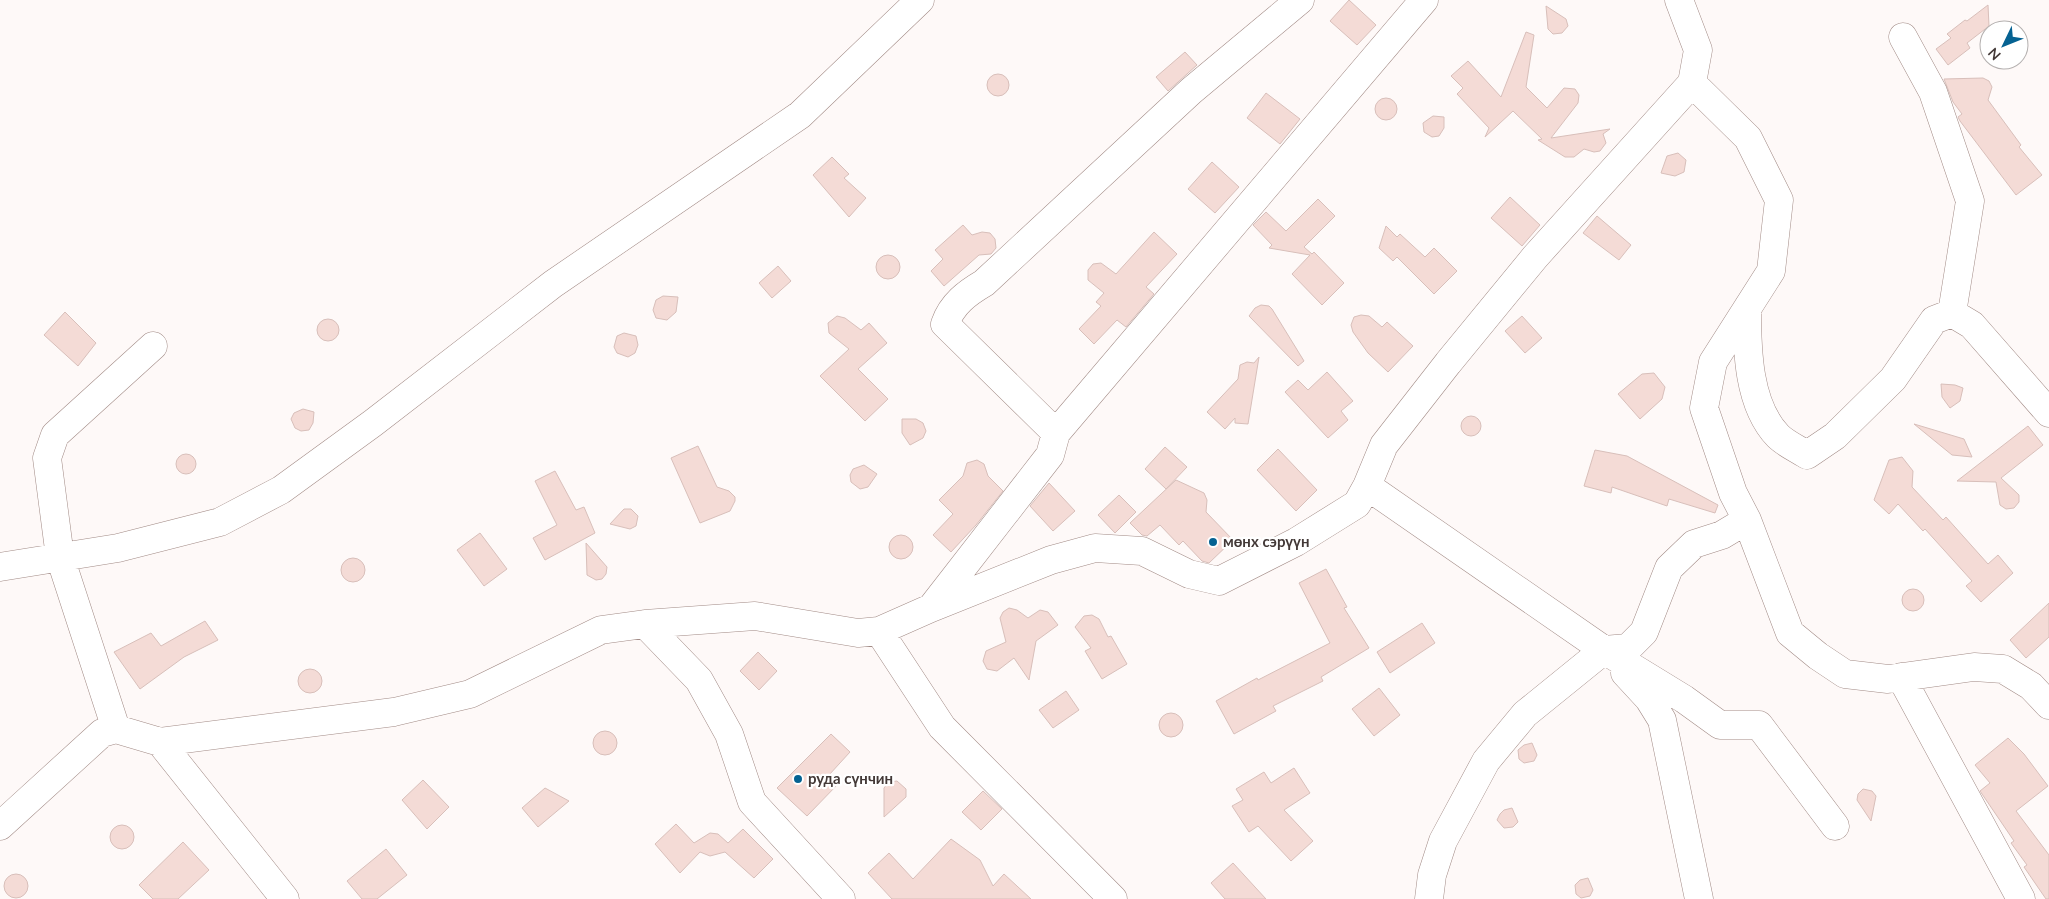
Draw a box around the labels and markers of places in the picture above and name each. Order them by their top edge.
place label: мөнх сэрүүн [1223,532,1310,550]
marker: мөнх сэрүүн [1207,536,1219,548]
place label: руда сүнчин [808,769,893,787]
marker: руда сүнчин [792,773,804,785]

